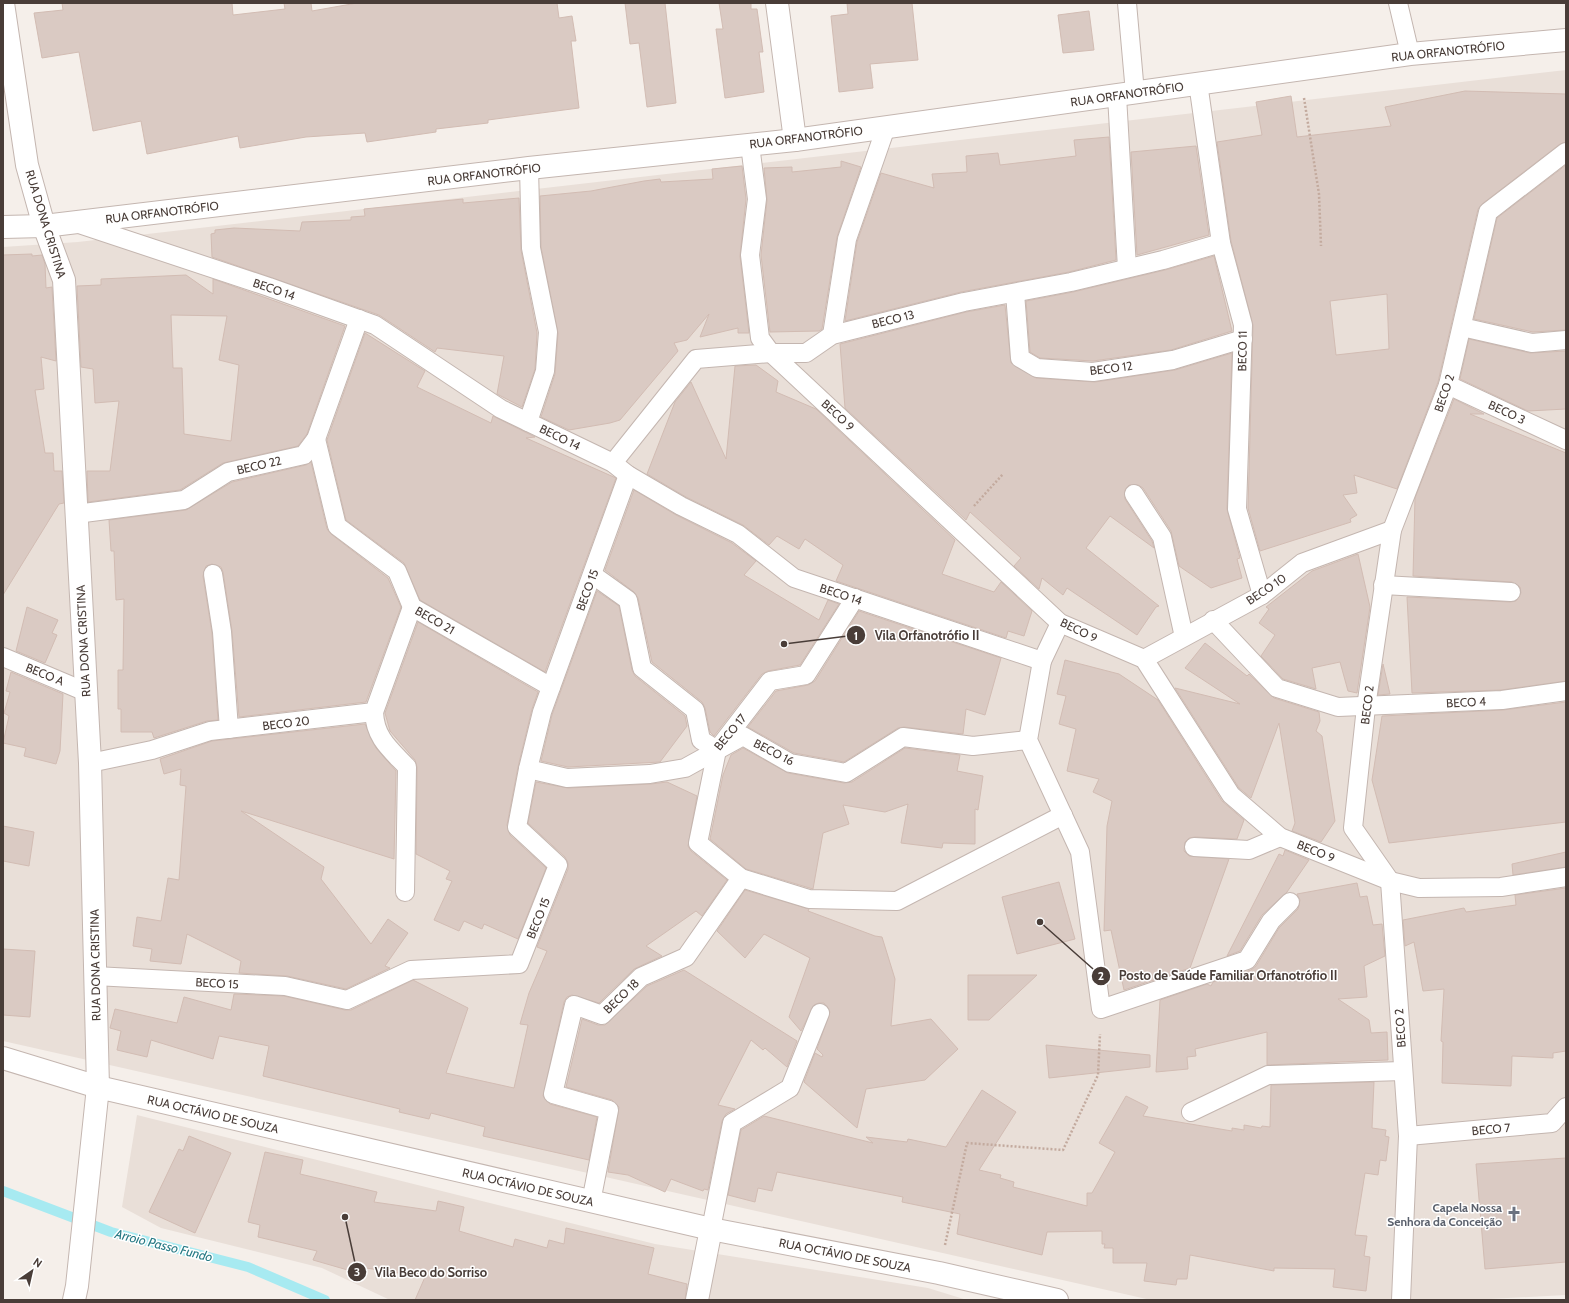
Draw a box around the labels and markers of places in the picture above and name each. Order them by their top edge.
callout: Vila Orfanotrófio II [846,623,987,648]
callout: Posto de Saúde Familiar Orfanotrófio II [1091,963,1346,988]
place label: Capela Nossa Senhora da Conceição [1387,1200,1502,1229]
church icon: Capela Nossa Senhora da Conceição [1505,1205,1523,1223]
callout: Vila Beco do Sorriso [347,1260,495,1285]

